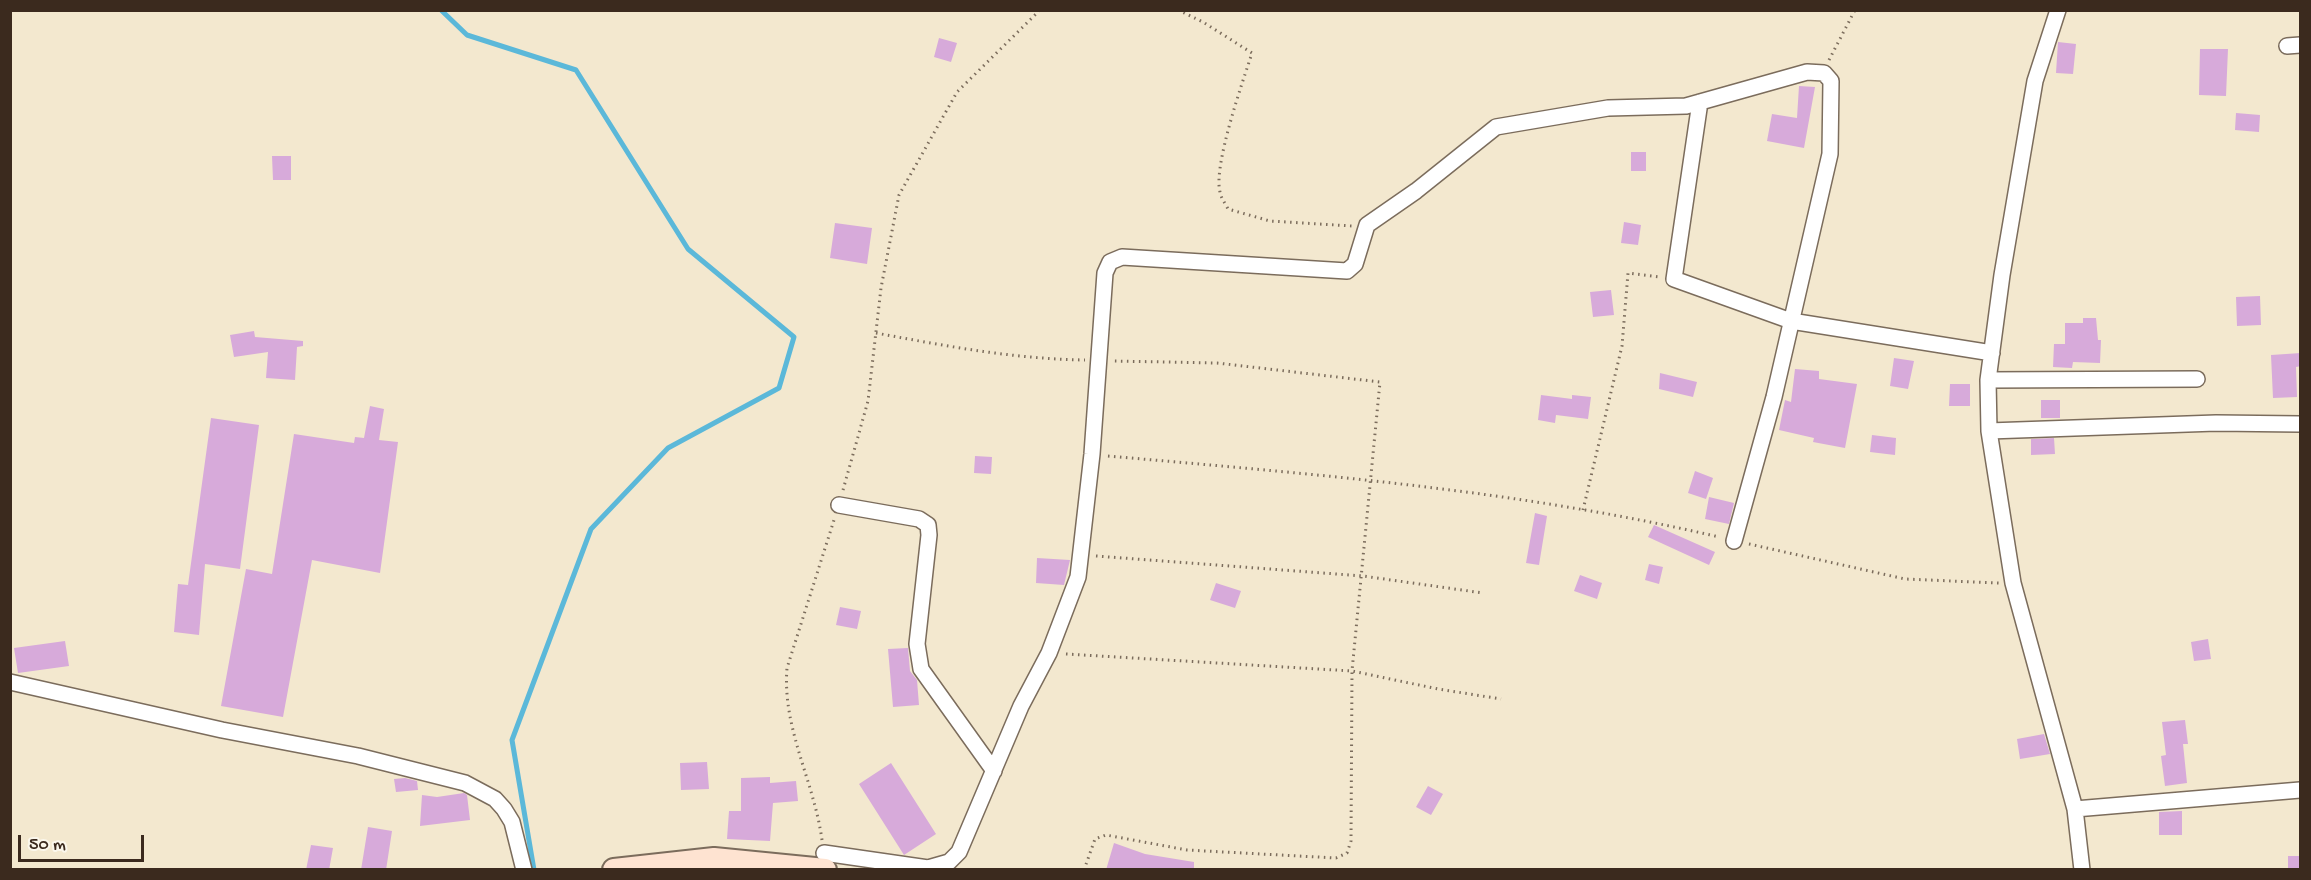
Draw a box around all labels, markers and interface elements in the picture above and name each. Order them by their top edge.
scale bar [21,823,147,861]
text: 50 m [29,835,66,856]

